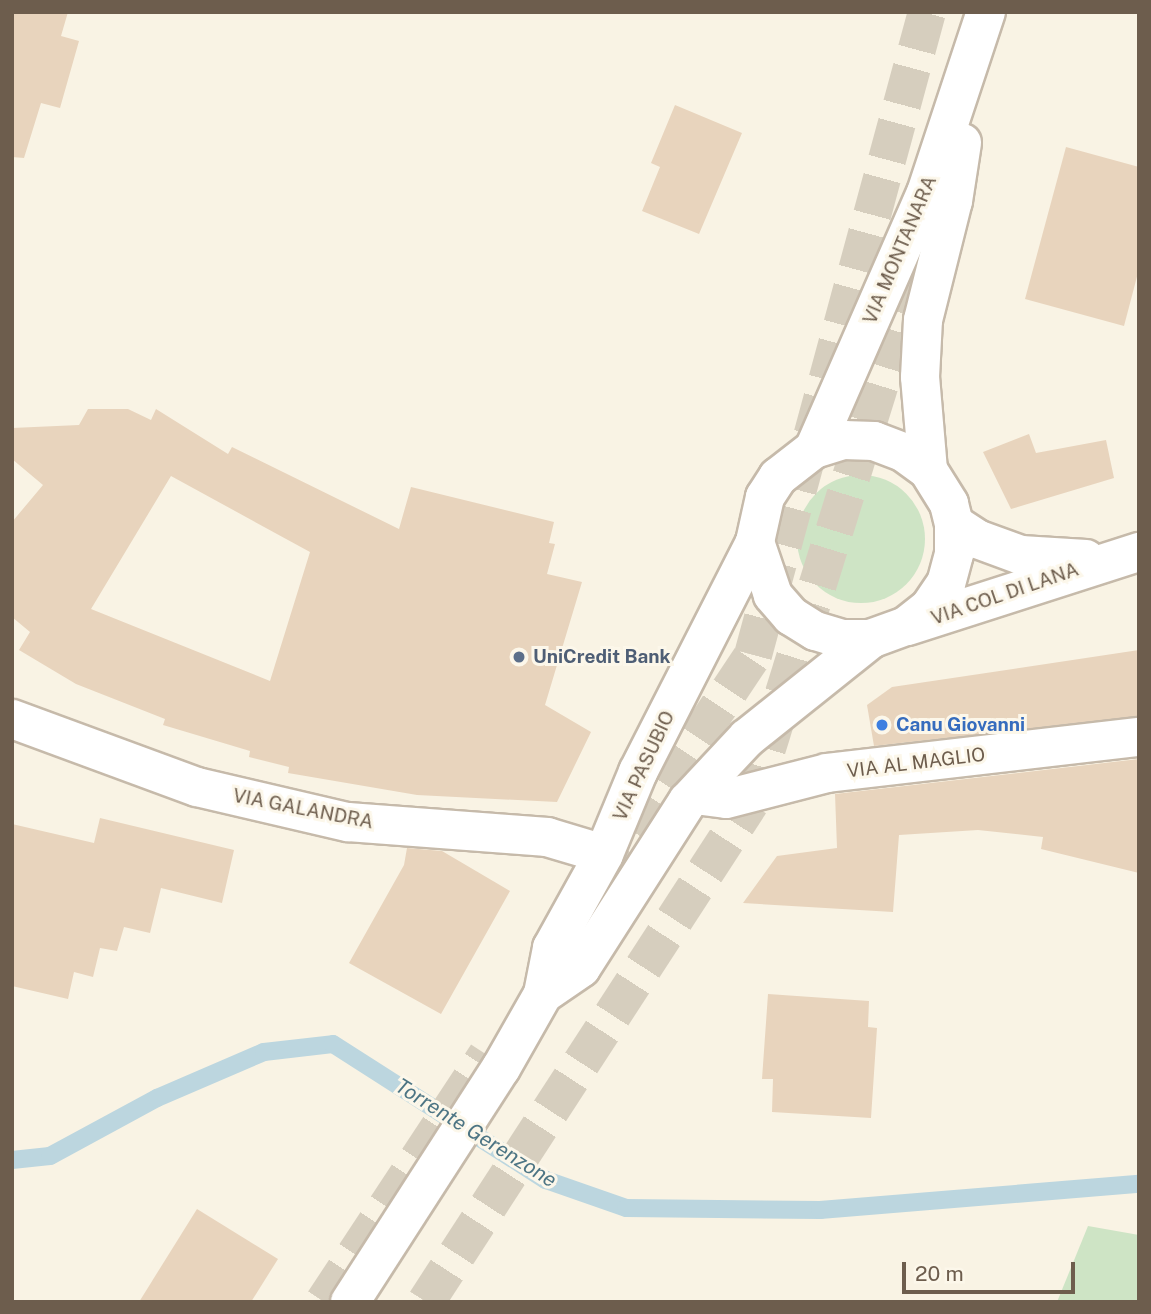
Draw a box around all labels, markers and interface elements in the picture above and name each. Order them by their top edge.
street label: VIA MONTANARA [859,173,941,327]
street label: VIA COL DI LANA [928,558,1082,630]
place label: UniCredit Bank [533,646,670,668]
marker: UniCredit Bank [511,649,527,665]
street label: VIA PASUBIO [609,707,679,825]
place label: Canu Giovanni [896,714,1025,736]
marker: Canu Giovanni [874,717,890,733]
street label: VIA AL MAGLIO [846,743,986,783]
street label: VIA GALANDRA [231,784,375,834]
water label: Torrente Gerenzone [391,1073,561,1193]
scale bar [906,1248,1079,1292]
text: 20 m [915,1261,964,1286]

